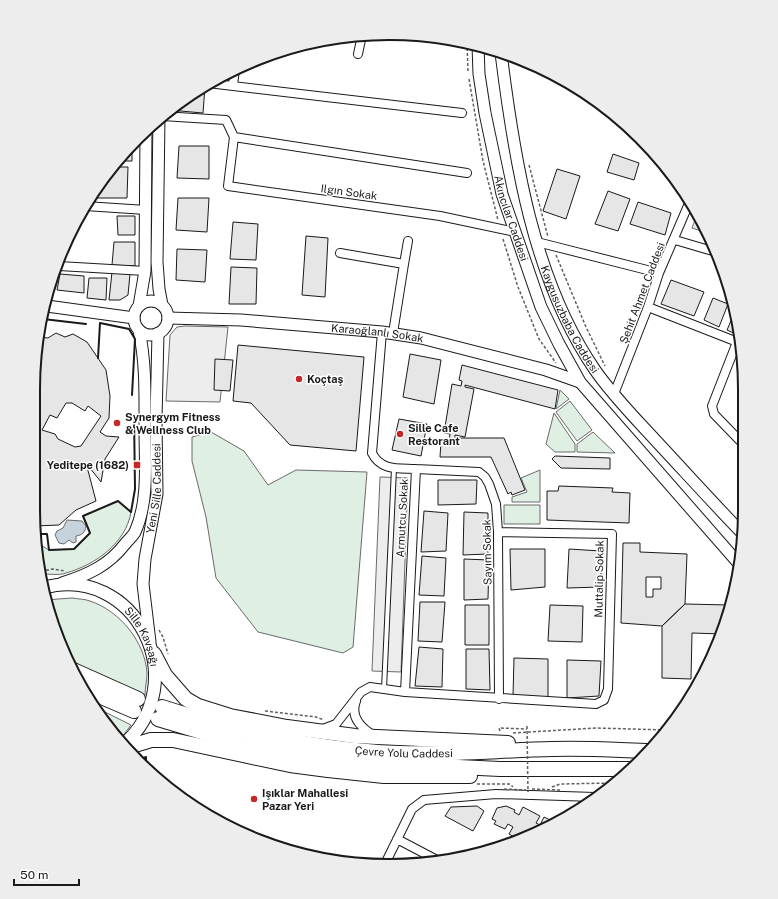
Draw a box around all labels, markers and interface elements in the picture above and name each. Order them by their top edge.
street label: Akıncılar Caddesi [492,174,531,263]
street label: Ilgın Sokak [320,182,378,202]
street label: Şehit Ahmet Caddesi [617,241,668,346]
street label: Kaygusuzbaba Caddesi [539,264,601,375]
street label: Karaoğlanlı Sokak [331,322,424,344]
place label: Koçtaş [307,373,343,386]
marker: Koçtaş [294,374,304,384]
place label: Synergym Fitness & Wellness Club [125,411,221,436]
marker: Synergym Fitness & Wellness Club [112,418,122,428]
place label: Sille Cafe Restorant [408,422,460,447]
marker: Sille Cafe Restorant [395,429,405,439]
street label: Yeni Sille Caddesi [144,443,163,534]
place label: Yeditepe (1682) [47,459,129,471]
marker: Yeditepe (1682) [132,460,142,470]
street label: Armutcu Sokak [394,478,410,558]
street label: Sayım Sokak [480,519,494,585]
street label: Muttalip Sokak [592,540,606,618]
street label: Sille Kavşağı [122,604,160,667]
street label: Çevre Yolu Caddesi [354,744,453,759]
place label: Işıklar Mahallesi Pazar Yeri [262,787,348,812]
marker: Işıklar Mahallesi Pazar Yeri [249,794,259,804]
scale bar [14,861,79,887]
text: 50 m [20,868,48,882]

